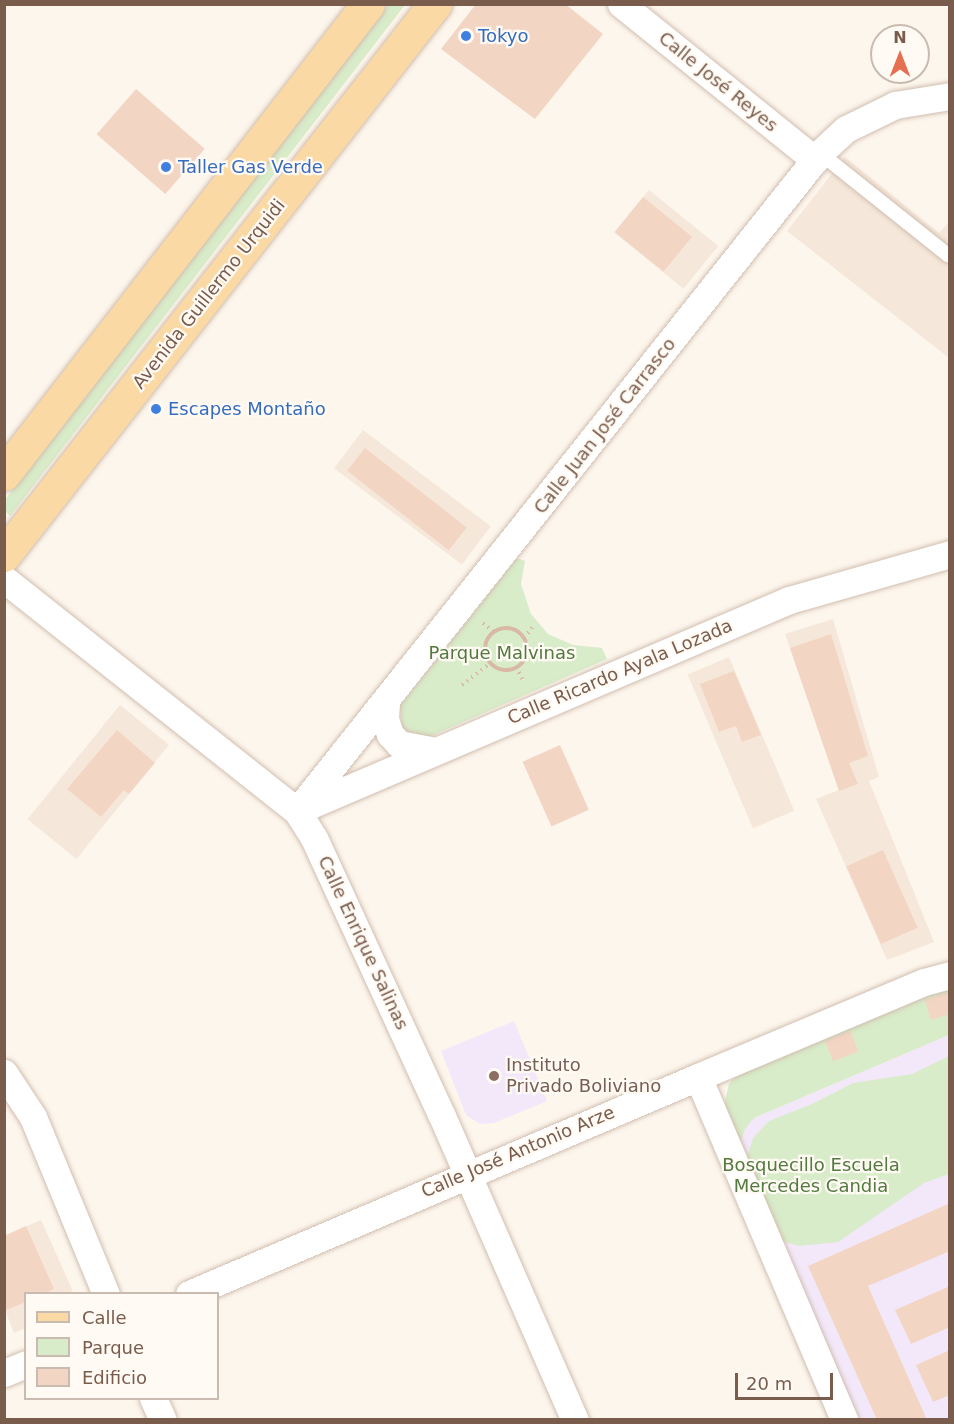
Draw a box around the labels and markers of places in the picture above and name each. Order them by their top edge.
place label: Tokyo [478,25,528,47]
marker: Tokyo [459,29,473,43]
place label: Taller Gas Verde [178,156,323,178]
marker: Taller Gas Verde [159,160,173,174]
place label: Escapes Montaño [168,398,326,420]
marker: Escapes Montaño [149,402,163,416]
place label: Instituto Privado Boliviano [506,1055,661,1098]
marker: Instituto Privado Boliviano [487,1069,501,1083]

